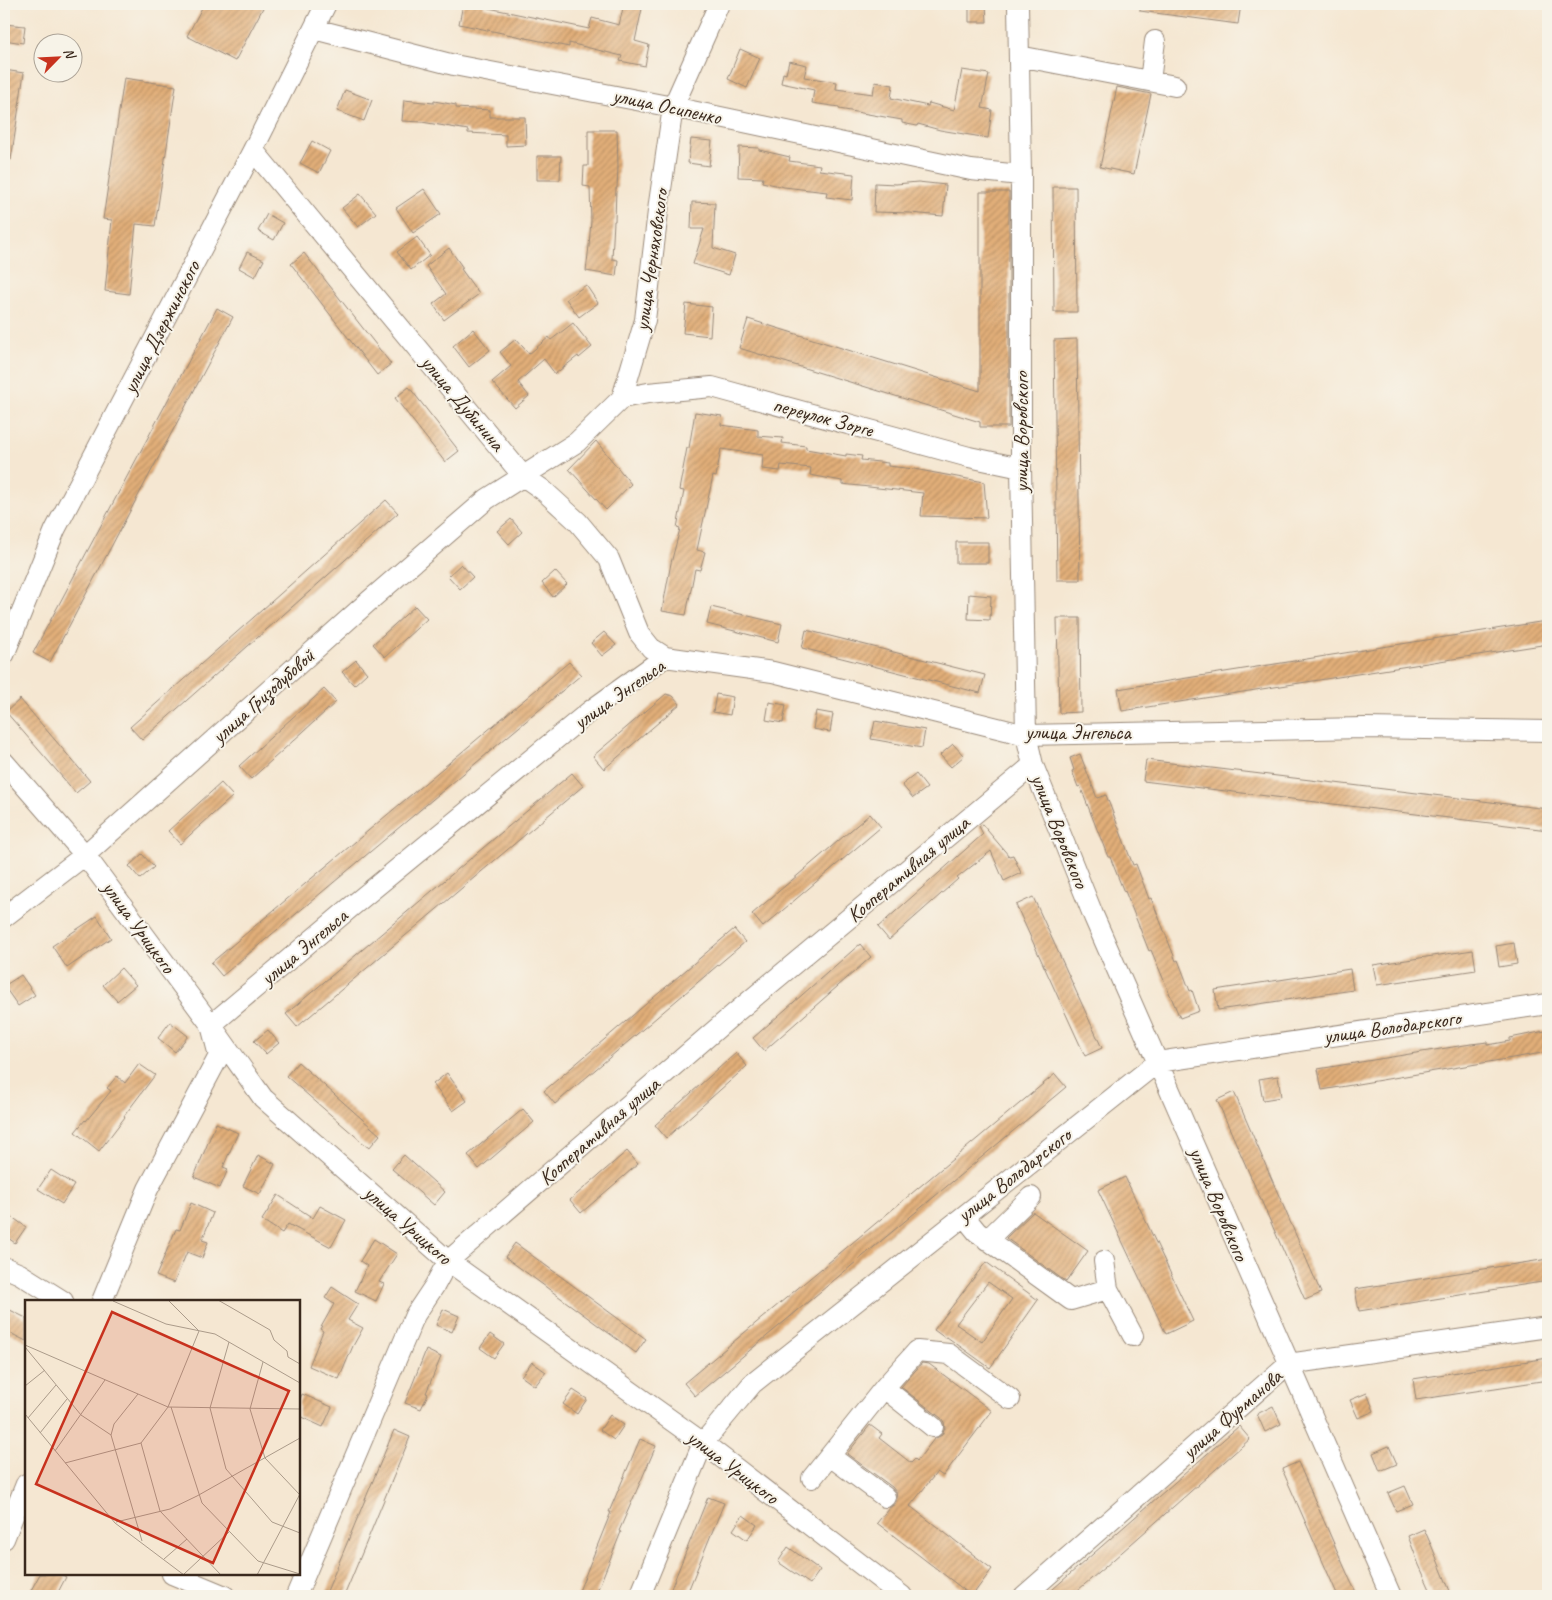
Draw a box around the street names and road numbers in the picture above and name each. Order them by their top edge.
street label: улица Осипенко [609,81,725,130]
street label: улица Черняховского [628,185,674,335]
street label: улица Дзержинского [115,255,206,399]
street label: улица Дубинина [414,348,512,458]
street label: улица Воровского [1008,370,1034,495]
street label: переулок Зорге [770,391,877,443]
street label: улица Гризодубовой [205,642,321,751]
street label: улица Энгельса [567,652,671,736]
street label: улица Энгельса [1023,719,1132,745]
street label: улица Воровского [1025,768,1095,893]
street label: Кооперативная улица [841,809,976,928]
street label: улица Урицкого [96,874,182,980]
street label: улица Энгельса [254,902,354,992]
street label: улица Володарского [1320,1004,1465,1050]
street label: Кооперативная улица [533,1070,666,1191]
street label: улица Володарского [950,1121,1078,1229]
street label: улица Воровского [1183,1141,1255,1266]
street label: улица Урицкого [357,1178,458,1271]
street label: улица Фурманова [1175,1362,1289,1466]
street label: улица Урицкого [680,1423,785,1511]

